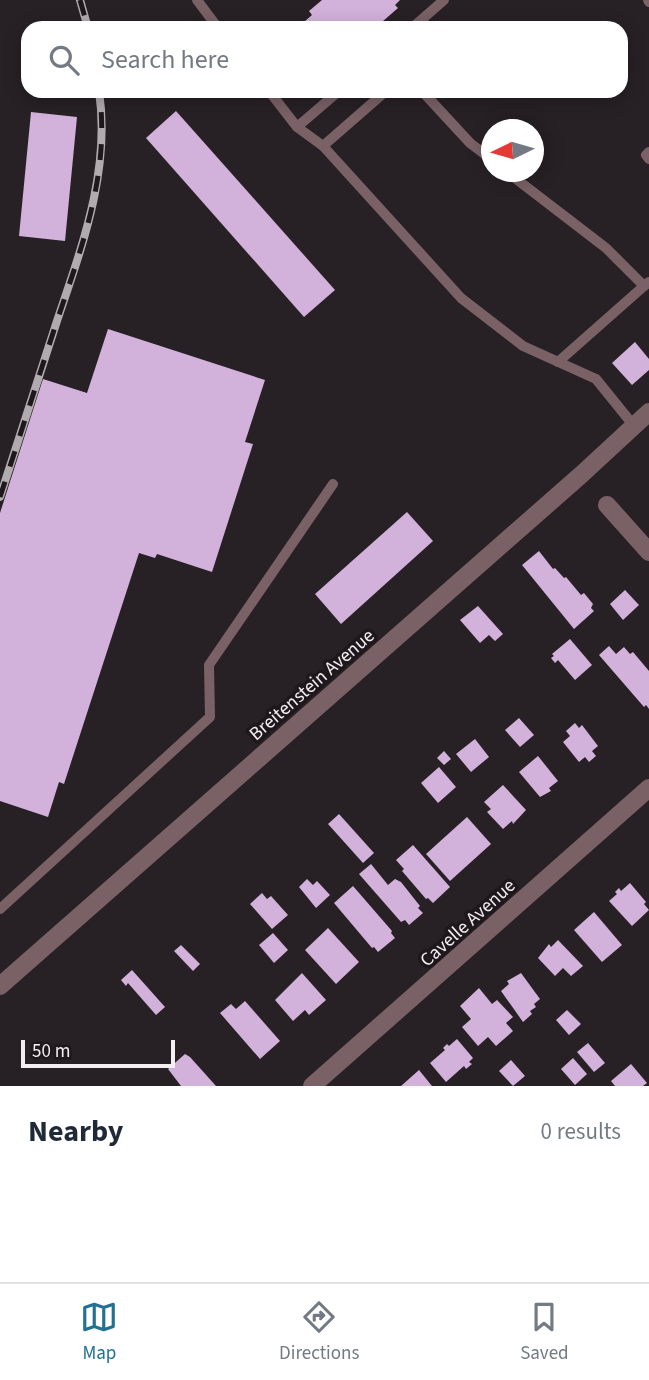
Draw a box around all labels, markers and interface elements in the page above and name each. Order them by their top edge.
search box [21,21,628,98]
icon: search [45,41,83,79]
text: Search here [101,41,229,78]
north arrow [481,119,544,182]
street label: Breitenstein Avenue [243,623,381,747]
street label: Cavelle Avenue [414,873,522,973]
scale bar [21,1037,175,1069]
text: 50 m [32,1038,70,1065]
text: Nearby [28,1110,123,1153]
text: 0 results [541,1115,621,1148]
tab: Map [80,1298,118,1367]
tab: Directions [279,1298,359,1367]
tab: Saved [520,1298,569,1367]

